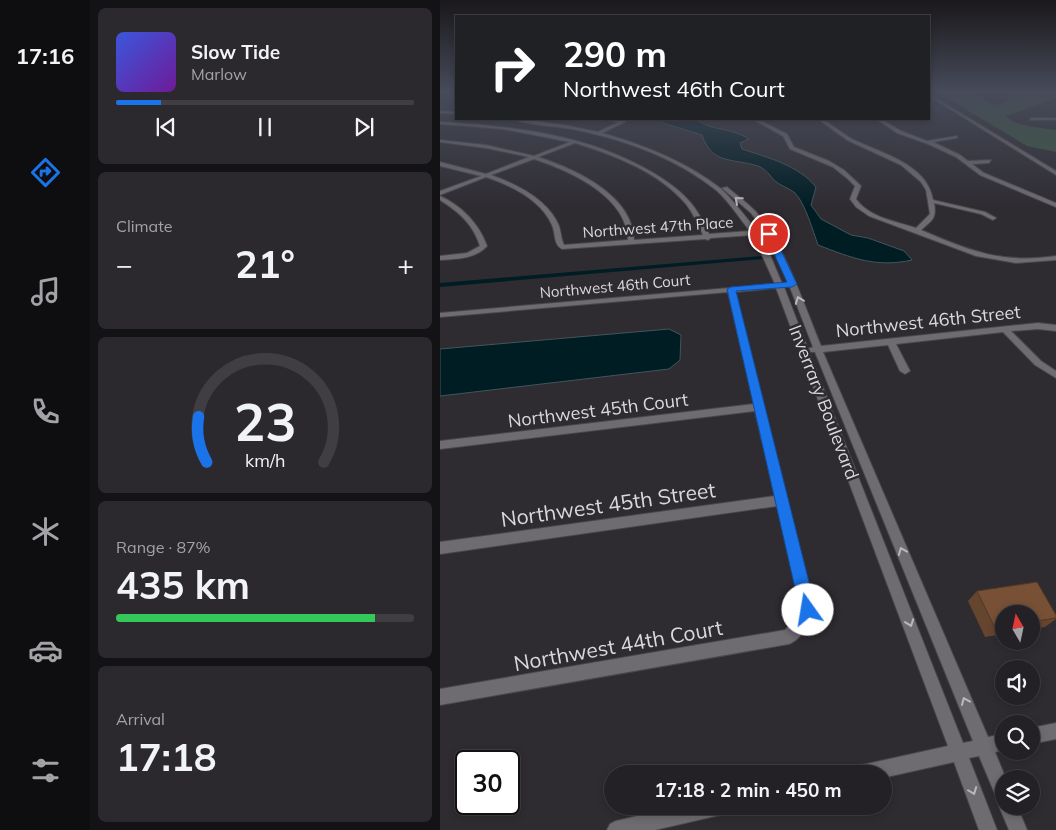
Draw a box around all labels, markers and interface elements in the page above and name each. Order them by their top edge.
text: 290 m [563,32,667,76]
icon: right [480,35,545,100]
text: Slow Tide [191,40,280,64]
text: 17:16 [16,42,74,70]
text: Marlow [191,64,247,84]
text: Northwest 46th Court [563,75,785,103]
icon: previous [152,113,180,141]
icon: pause [251,113,279,141]
icon: next [350,113,378,141]
icon: directions [28,155,63,190]
one-way arrow [735,197,744,206]
street label: Northwest 47th Place [582,212,734,242]
pin [748,213,790,255]
text: Climate [116,216,172,236]
icon: arrive [755,220,783,248]
text: 21° [235,240,295,288]
text: − [116,247,133,282]
text: + [397,247,414,282]
street label: Northwest 46th Court [539,270,691,302]
icon: music [28,274,63,309]
one-way arrow [795,296,805,305]
street label: Northwest 46th Street [835,300,1021,342]
street label: Inverrary Boulevard [784,321,864,483]
street label: Northwest 45th Court [507,388,689,432]
text: 23 [234,389,296,454]
icon: phone [28,394,63,429]
text: km/h [245,449,285,471]
street label: Northwest 45th Street [499,476,717,532]
icon: climate [28,514,63,549]
text: Range · 87% [116,537,211,557]
one-way arrow [898,547,908,556]
text: 435 km [116,561,250,609]
position arrow [781,583,833,635]
north arrow [995,605,1040,650]
map controls [995,605,1040,815]
street label: Northwest 44th Court [512,614,724,676]
one-way arrow [904,619,914,627]
icon: car [28,633,63,668]
button: sound [995,660,1040,705]
one-way arrow [960,697,971,706]
text: Arrival [116,709,165,729]
button: search [995,715,1040,760]
text: 17:18 [116,733,217,781]
speed limit sign: 30 [455,750,520,815]
icon: filters [28,753,63,788]
button: layers [995,770,1040,815]
text: 17:18 · 2 min · 450 m [654,778,842,802]
one-way arrow [967,786,977,795]

